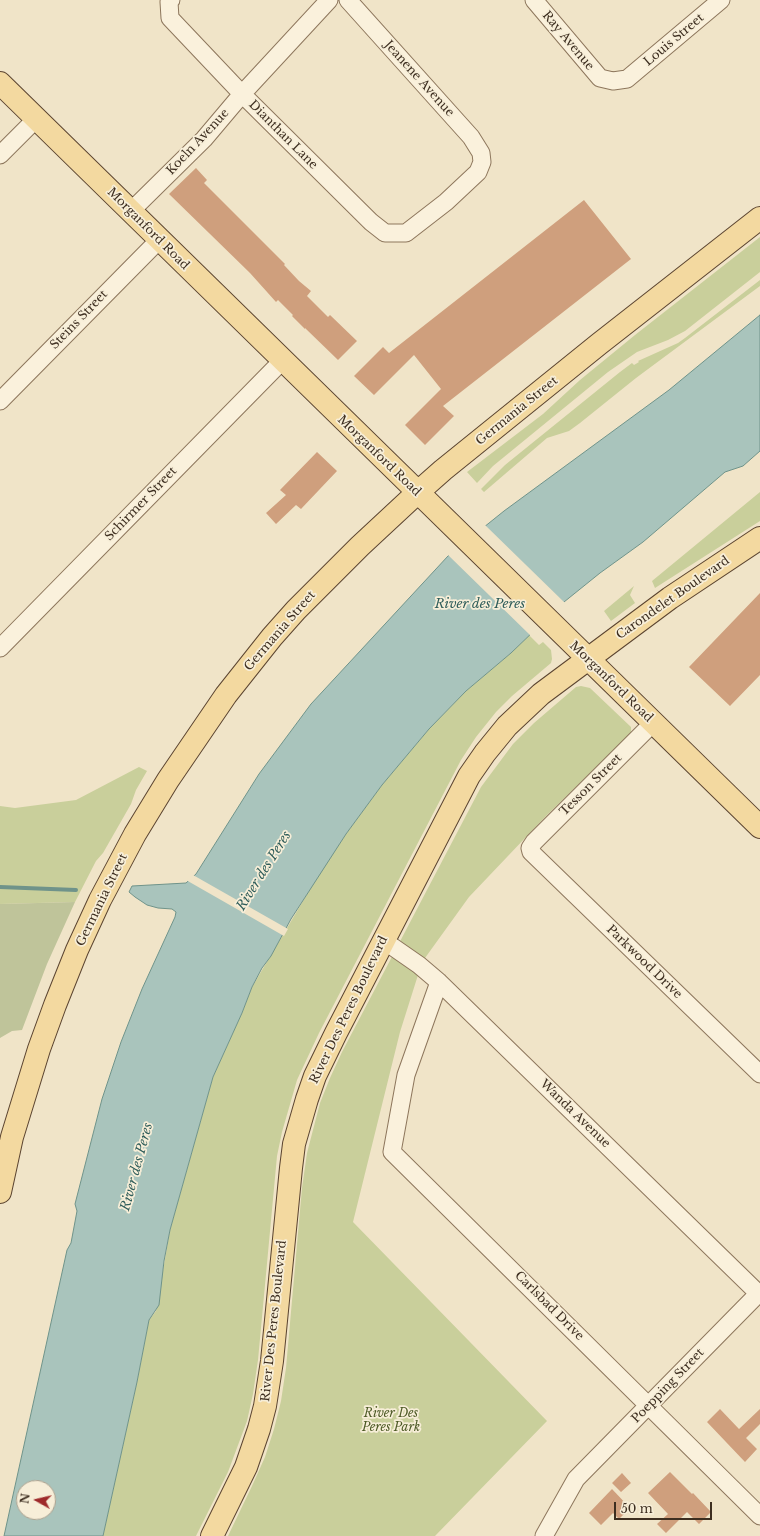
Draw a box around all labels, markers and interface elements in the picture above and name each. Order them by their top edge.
street label: Ray Avenue [539,9,597,73]
street label: Louis Street [641,11,707,69]
street label: Jeanene Avenue [381,38,457,120]
street label: Dianthan Lane [246,98,320,172]
street label: Koeln Avenue [164,106,232,178]
street label: Morganford Road [104,185,192,273]
street label: Steins Street [47,288,111,352]
street label: Germania Street [473,374,561,448]
street label: Morganford Road [334,413,424,499]
street label: Schirmer Street [102,464,180,544]
street label: Carondelet Boulevard [614,553,732,643]
street label: Germania Street [241,588,319,674]
water label: River des Peres [435,596,525,612]
street label: Morganford Road [566,639,656,725]
street label: Tesson Street [557,751,625,819]
water label: River des Peres [233,829,295,913]
street label: Germania Street [73,851,131,949]
street label: Parkwood Drive [603,922,685,1002]
street label: River Des Peres Boulevard [307,934,391,1086]
street label: Wanda Avenue [537,1077,613,1151]
water label: River des Peres [118,1121,156,1213]
street label: River Des Peres Boulevard [258,1240,290,1402]
street label: Carlsbad Drive [511,1268,587,1344]
street label: Poepping Street [629,1346,707,1426]
park label: River Des Peres Park [362,1407,420,1435]
north arrow [16,1480,56,1520]
text: N [17,1492,33,1505]
scale bar [616,1494,714,1520]
text: 50 m [621,1501,653,1516]

